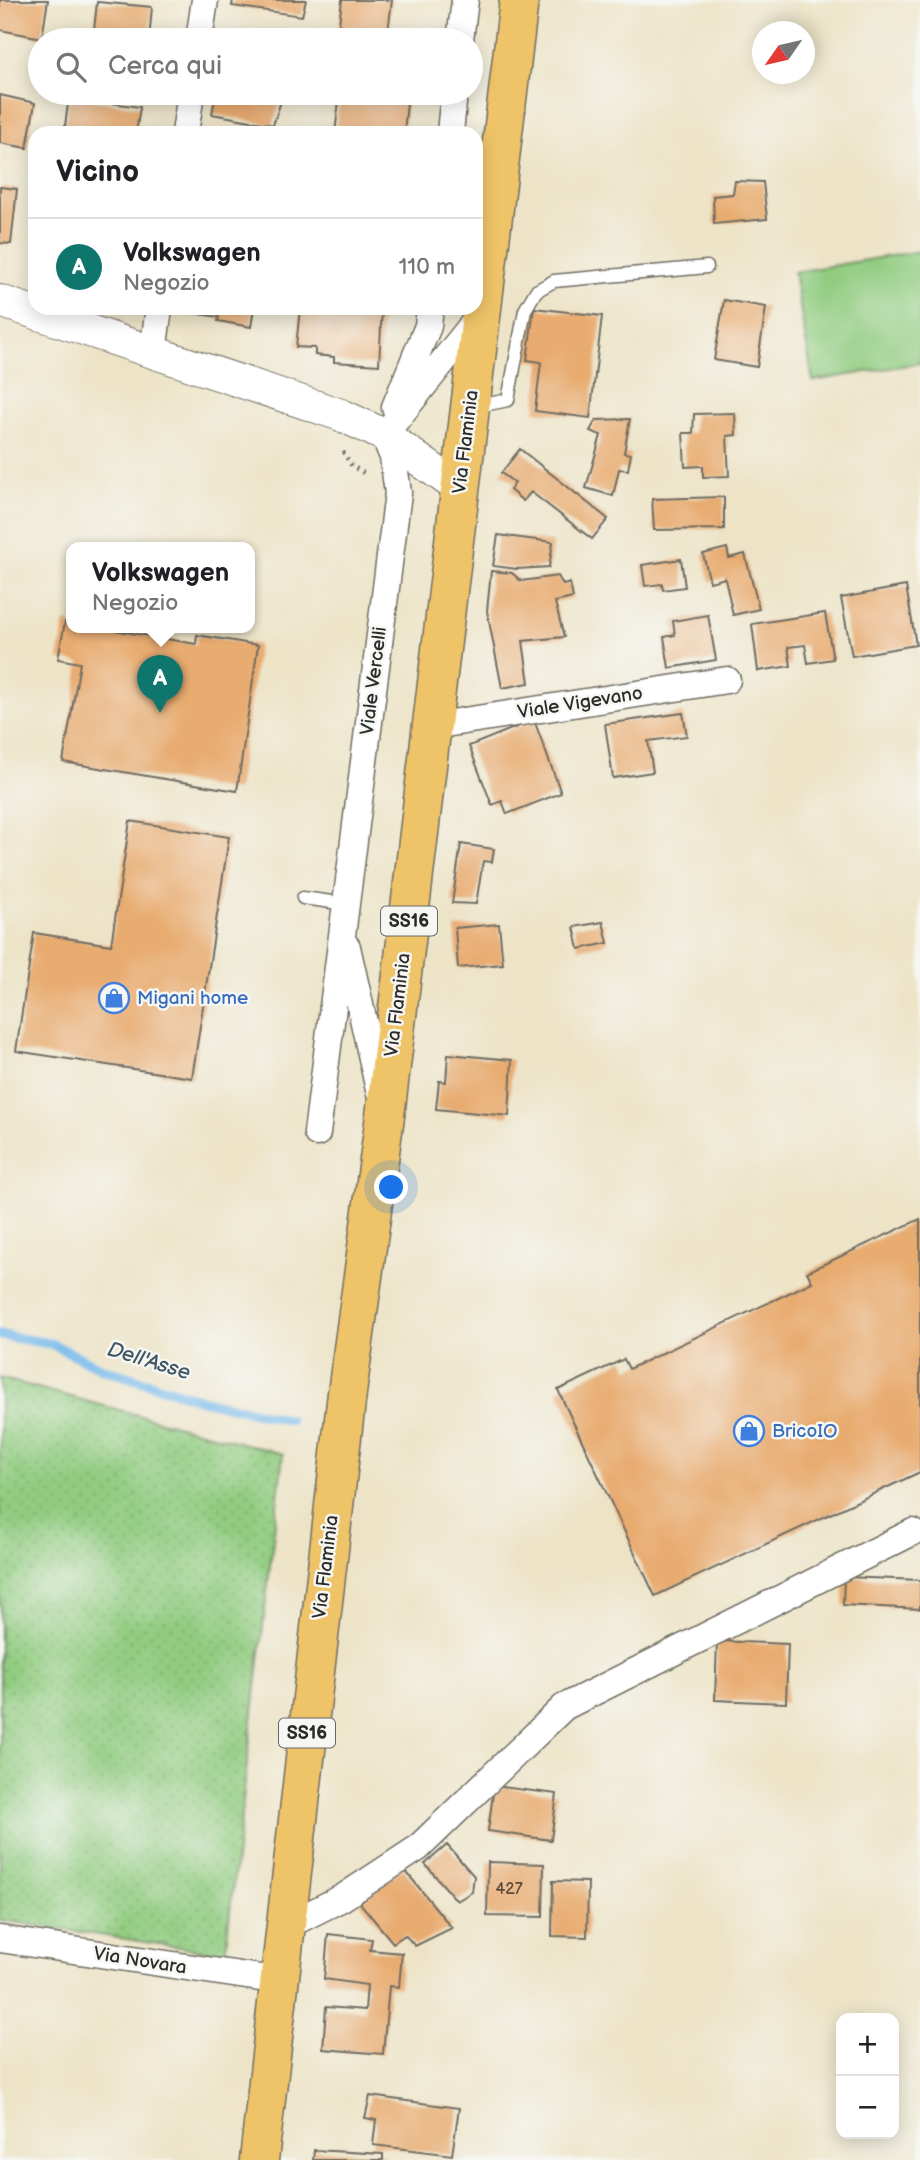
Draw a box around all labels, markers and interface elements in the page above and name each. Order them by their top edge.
north arrow [752,21,815,84]
search box [28,28,483,105]
icon: search [52,48,90,86]
text: Cerca qui [108,51,222,82]
text: Vicino [56,154,139,190]
text: Volkswagen [123,238,261,269]
text: A [72,253,86,281]
text: 110 m [398,253,455,281]
text: Negozio [123,269,210,297]
street label: Via Flaminia [448,389,484,495]
popup [66,542,255,633]
text: Volkswagen [92,558,229,589]
text: Negozio [92,589,178,617]
street label: Viale Vercelli [356,625,392,737]
pin: A [137,655,183,713]
street label: Viale Vigevano [516,682,644,724]
road number: SS16 [381,906,437,936]
street label: Via Flaminia [380,952,416,1058]
shop icon: Migani home [97,981,131,1015]
place label: Migani home [137,987,248,1010]
your location [374,1170,408,1204]
water label: Dell'Asse [104,1337,194,1385]
shop icon: BricoIO [732,1414,766,1448]
place label: BricoIO [772,1420,838,1443]
street label: Via Flaminia [308,1514,344,1620]
road number: SS16 [279,1718,335,1748]
house number: 427 [495,1880,523,1899]
street label: Via Novara [92,1942,188,1980]
map controls [836,2013,899,2139]
button: + [836,2013,899,2076]
button: − [836,2076,899,2139]

